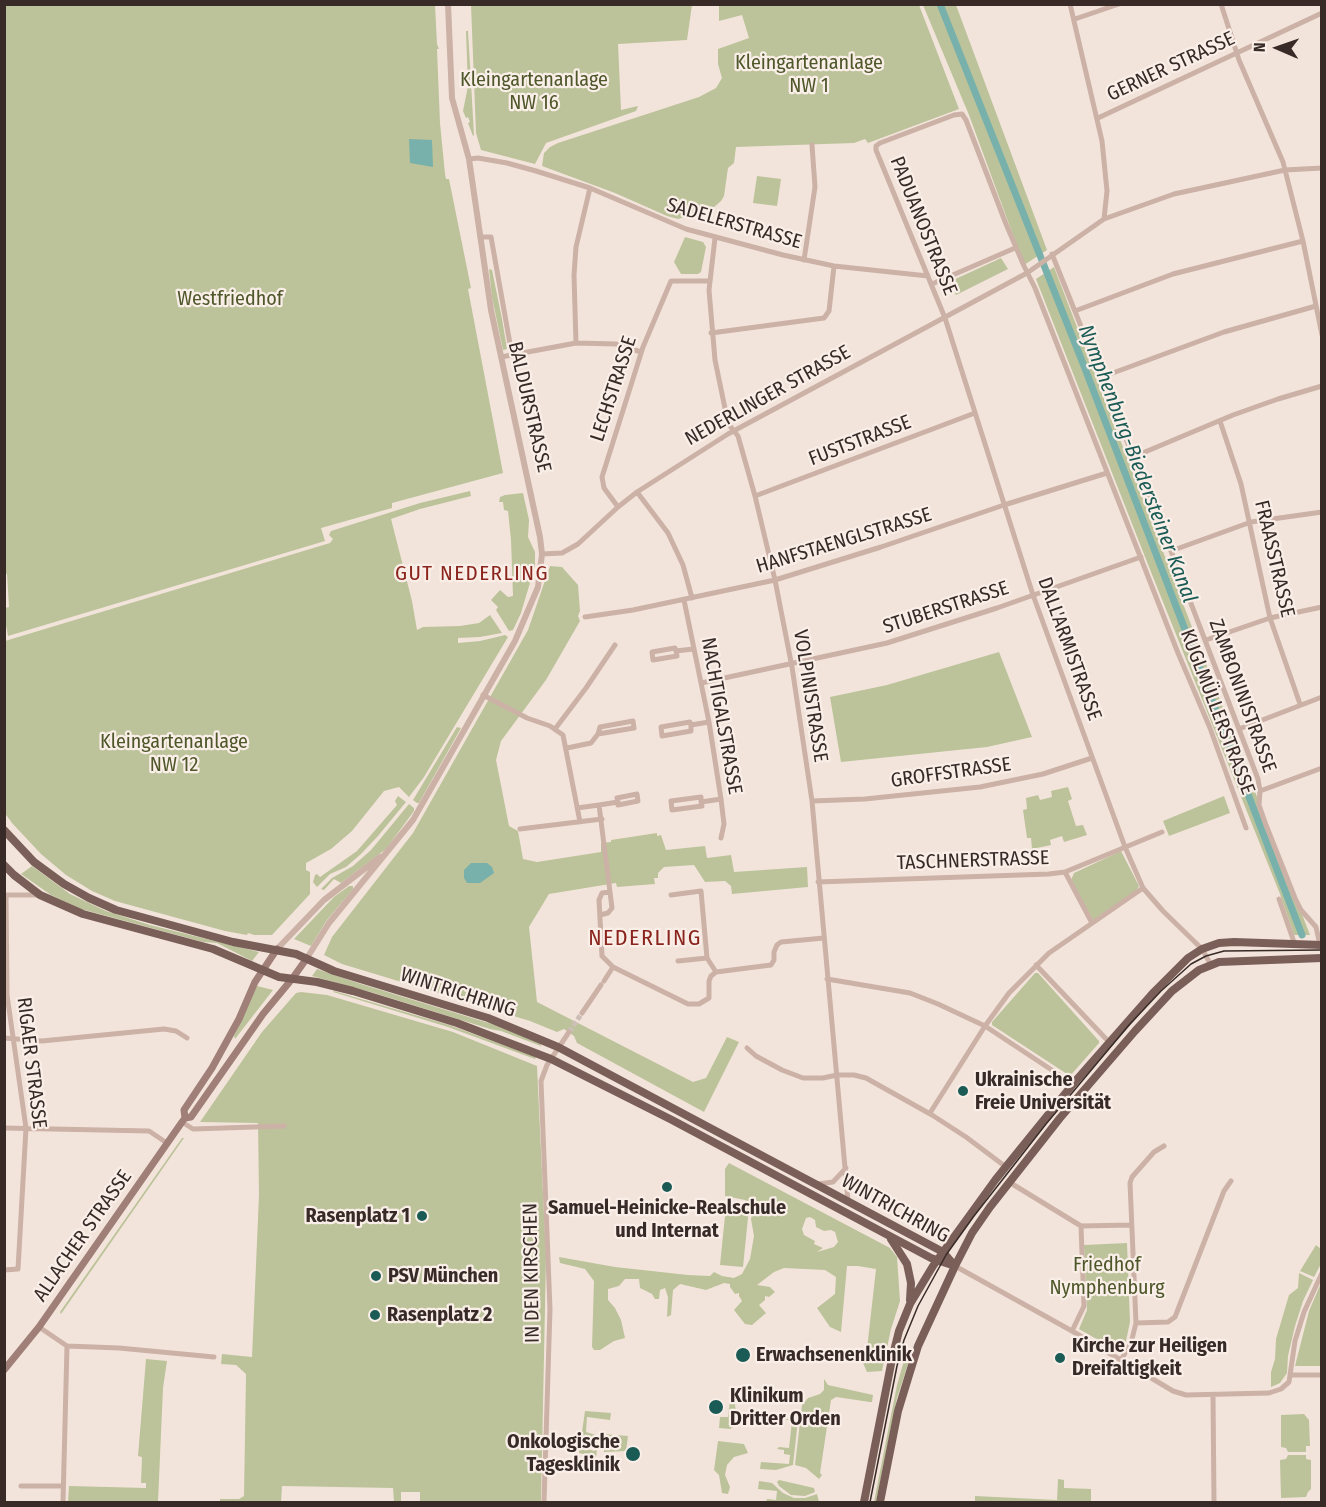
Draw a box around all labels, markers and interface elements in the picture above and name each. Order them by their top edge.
north arrow [1248,18,1308,78]
street label: GERNER STRASSE [1103,27,1239,107]
text: N [1250,42,1269,52]
park label: Kleingartenanlage NW 1 [735,51,883,98]
park label: Kleingartenanlage NW 16 [460,68,608,115]
street label: PADUANOSTRASSE [884,153,962,299]
street label: SADELERSTRASSE [664,193,804,255]
park label: Westfriedhof [177,287,283,311]
water label: Nymphenburg-Biedersteiner Kanal [1072,321,1202,607]
street label: LECHSTRASSE [586,333,642,445]
street label: BALDURSTRASSE [502,339,556,475]
street label: NEDERLINGER STRASSE [681,341,855,451]
street label: FUSTSTRASSE [805,410,915,472]
street label: FRAASSTRASSE [1249,498,1299,620]
street label: HANFSTAENGLSTRASSE [753,503,935,579]
district label: GUT NEDERLING [395,561,549,587]
street label: DALL'ARMISTRASSE [1032,574,1106,724]
street label: STUBERSTRASSE [880,576,1012,640]
street label: ZAMBONINISTRASSE [1203,616,1281,776]
street label: KUGLMÜLLERSTRASSE [1174,626,1260,798]
street label: VOLPINISTRASSE [788,628,832,764]
street label: NACHTIGALSTRASSE [695,636,747,796]
park label: Kleingartenanlage NW 12 [100,730,248,777]
street label: GROFFSTRASSE [889,753,1013,793]
street label: TASCHNERSTRASSE [896,846,1050,876]
district label: NEDERLING [588,926,702,952]
street label: WINTRICHRING [397,963,519,1023]
street label: RIGAER STRASSE [11,996,51,1130]
place label: Ukrainische Freie Universität [975,1068,1111,1115]
marker: Ukrainische Freie Universität [956,1084,970,1098]
street label: ALLACHER STRASSE [29,1166,137,1306]
street label: WINTRICHRING [837,1169,953,1249]
marker: Samuel-Heinicke-Realschule und Internat [660,1180,674,1194]
place label: Samuel-Heinicke-Realschule und Internat [548,1196,786,1243]
street label: IN DEN KIRSCHEN [519,1203,545,1343]
place label: Rasenplatz 1 [306,1204,410,1228]
marker: Rasenplatz 1 [415,1209,429,1223]
park label: Friedhof Nymphenburg [1049,1253,1165,1300]
place label: PSV München [388,1264,498,1288]
marker: PSV München [369,1269,383,1283]
place label: Rasenplatz 2 [387,1303,492,1327]
marker: Rasenplatz 2 [368,1308,382,1322]
place label: Kirche zur Heiligen Dreifaltigkeit [1072,1334,1227,1381]
place label: Erwachsenenklinik [756,1343,912,1367]
marker: Erwachsenenklinik [734,1346,752,1364]
marker: Kirche zur Heiligen Dreifaltigkeit [1053,1351,1067,1365]
place label: Klinikum Dritter Orden [730,1384,841,1431]
marker: Klinikum Dritter Orden [707,1398,725,1416]
place label: Onkologische Tagesklinik [507,1430,620,1477]
marker: Onkologische Tagesklinik [624,1445,642,1463]

